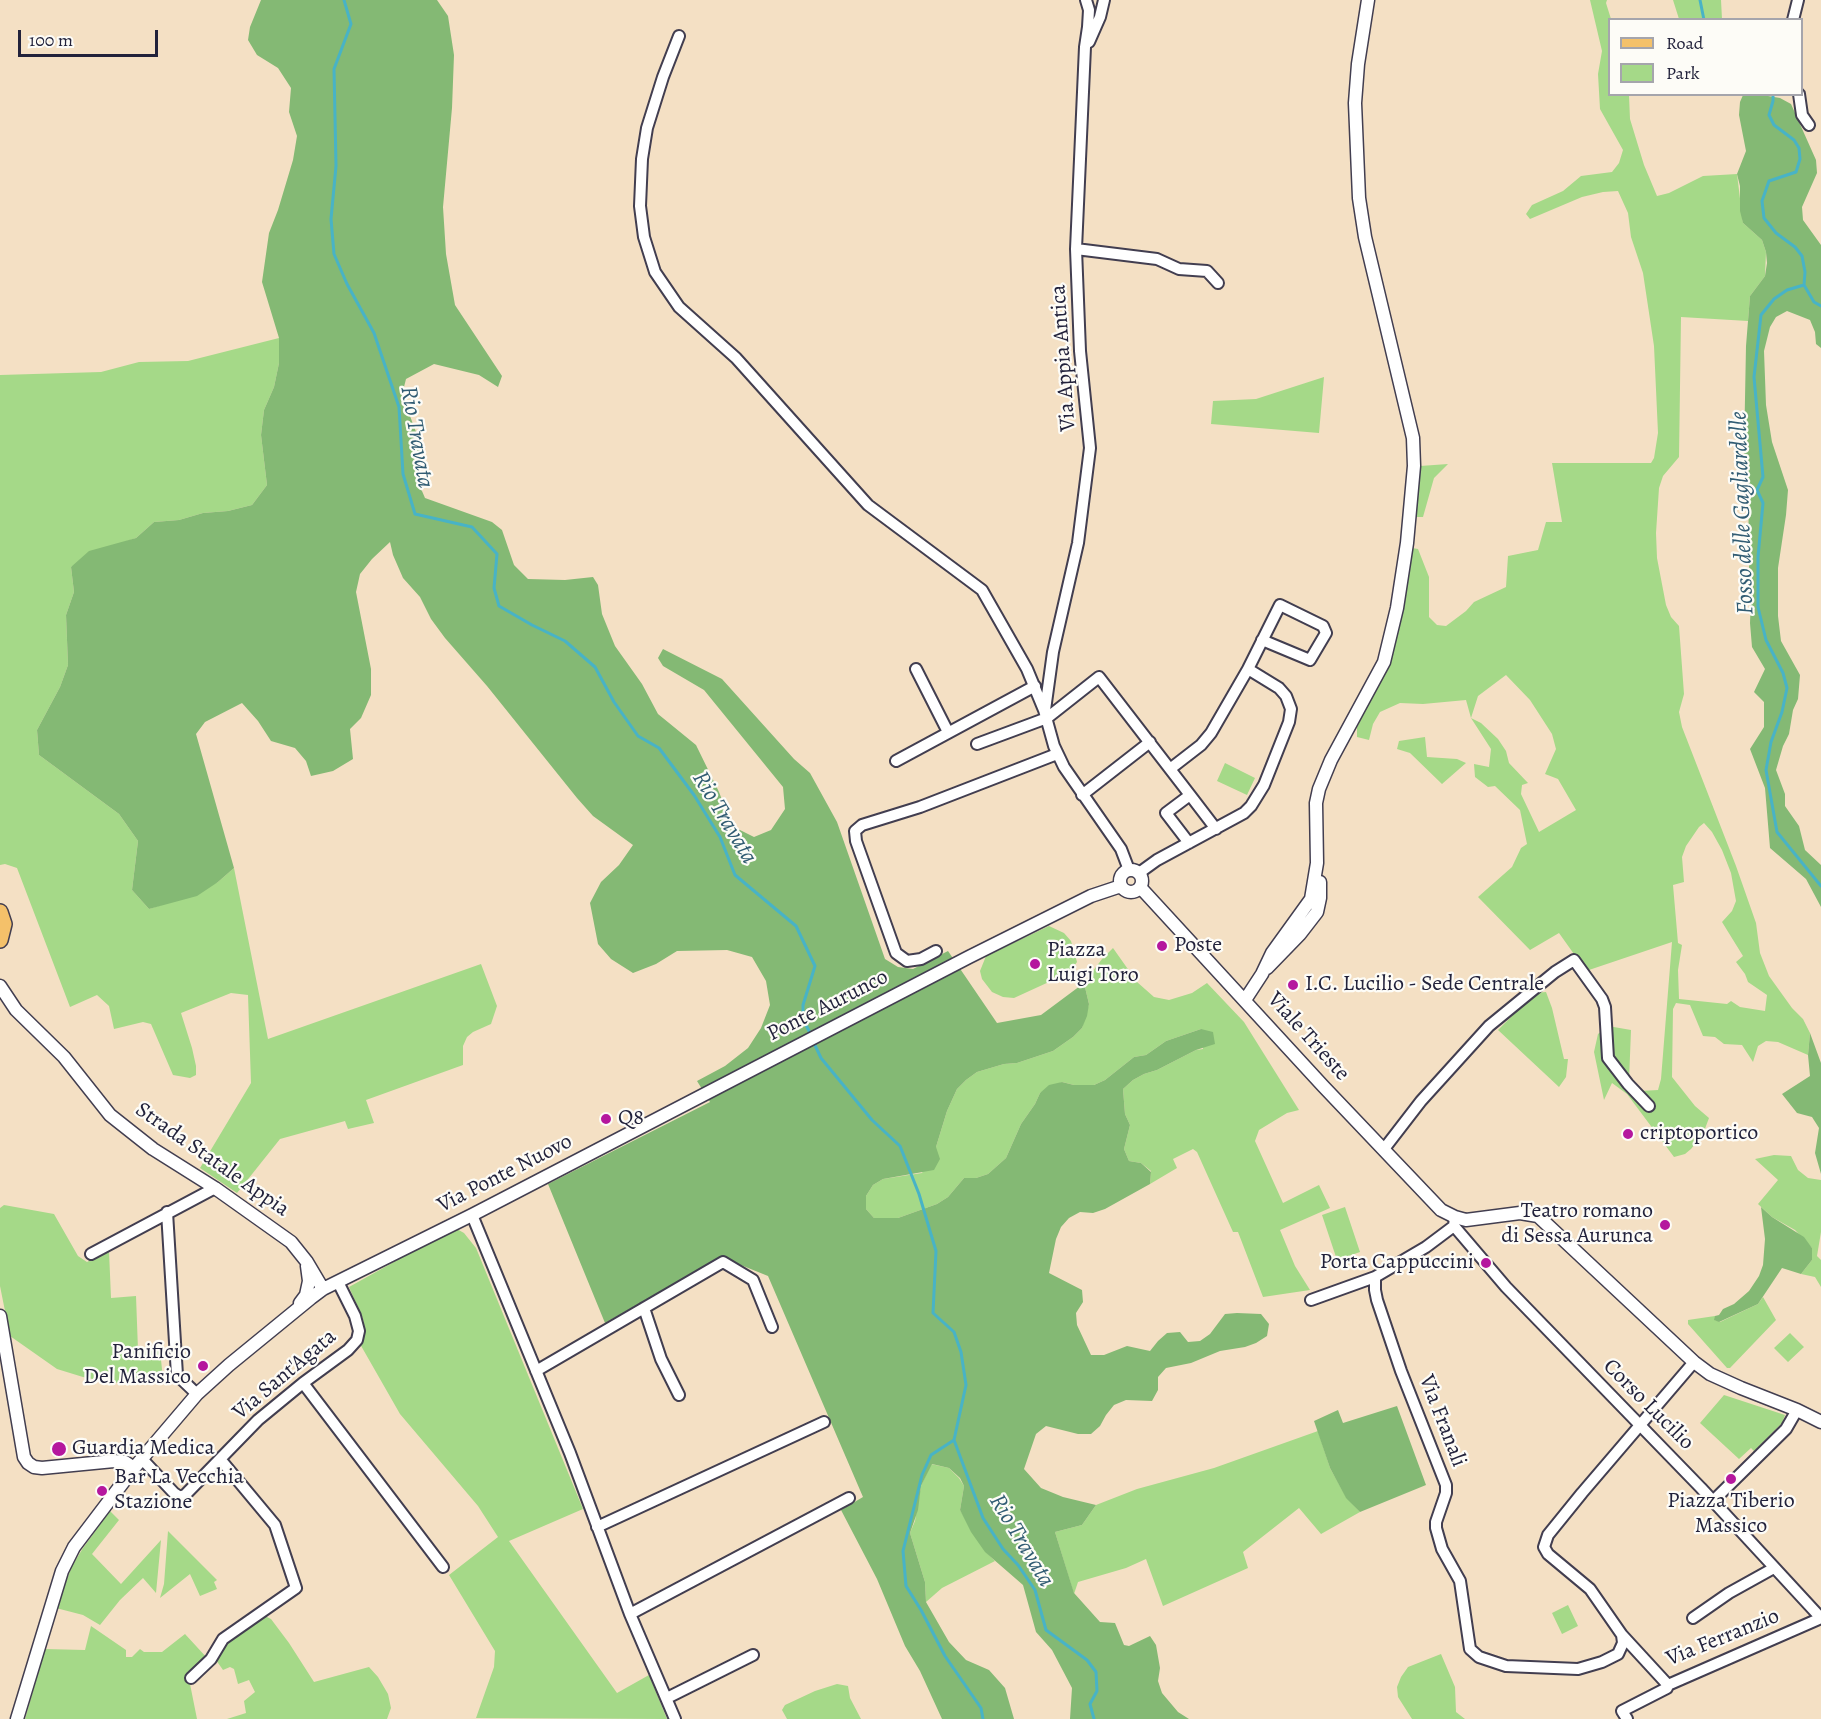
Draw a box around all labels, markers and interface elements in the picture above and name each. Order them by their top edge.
scale bar [21,18,160,56]
legend [1608,18,1803,96]
text: 100 m [29,28,73,52]
text: Road [1666,31,1703,55]
text: Park [1666,61,1700,85]
street label: Via Appia Antica [1046,284,1082,432]
water label: Rio Travata [393,384,439,490]
water label: Fosso delle Gagliardelle [1725,411,1761,615]
water label: Rio Travata [685,766,763,870]
place label: Poste [1174,933,1222,959]
place label: Piazza Luigi Toro [1047,938,1139,990]
marker: Poste [1155,939,1169,953]
marker: Piazza Luigi Toro [1028,957,1042,971]
street label: Ponte Aurunco [763,964,893,1048]
place label: I.C. Lucilio - Sede Centrale [1305,972,1544,998]
marker: I.C. Lucilio - Sede Centrale [1286,978,1300,992]
street label: Viale Trieste [1261,987,1355,1087]
street label: Strada Statale Appia [130,1097,294,1223]
place label: Q8 [618,1106,644,1132]
marker: Q8 [599,1112,613,1126]
place label: criptoportico [1640,1121,1758,1147]
marker: criptoportico [1621,1127,1635,1141]
street label: Via Ponte Nuovo [433,1129,577,1219]
place label: Teatro romano di Sessa Aurunca [1501,1199,1653,1250]
marker: Teatro romano di Sessa Aurunca [1658,1218,1672,1232]
place label: Porta Cappuccini [1320,1250,1474,1276]
marker: Porta Cappuccini [1479,1256,1493,1270]
street label: Via Sant'Agata [228,1324,342,1426]
place label: Panificio Del Massico [83,1340,191,1392]
street label: Corso Lucilio [1597,1354,1699,1456]
marker: Panificio Del Massico [196,1359,210,1373]
street label: Via Franali [1412,1371,1472,1471]
place label: Guardia Medica [72,1436,215,1462]
marker: Guardia Medica [50,1440,68,1458]
place label: Bar La Vecchia Stazione [114,1465,244,1516]
marker: Piazza Tiberio Massico [1724,1472,1738,1486]
marker: Bar La Vecchia Stazione [95,1484,109,1498]
water label: Rio Travata [982,1489,1060,1593]
place label: Piazza Tiberio Massico [1667,1489,1795,1540]
street label: Via Ferranzio [1663,1603,1783,1673]

